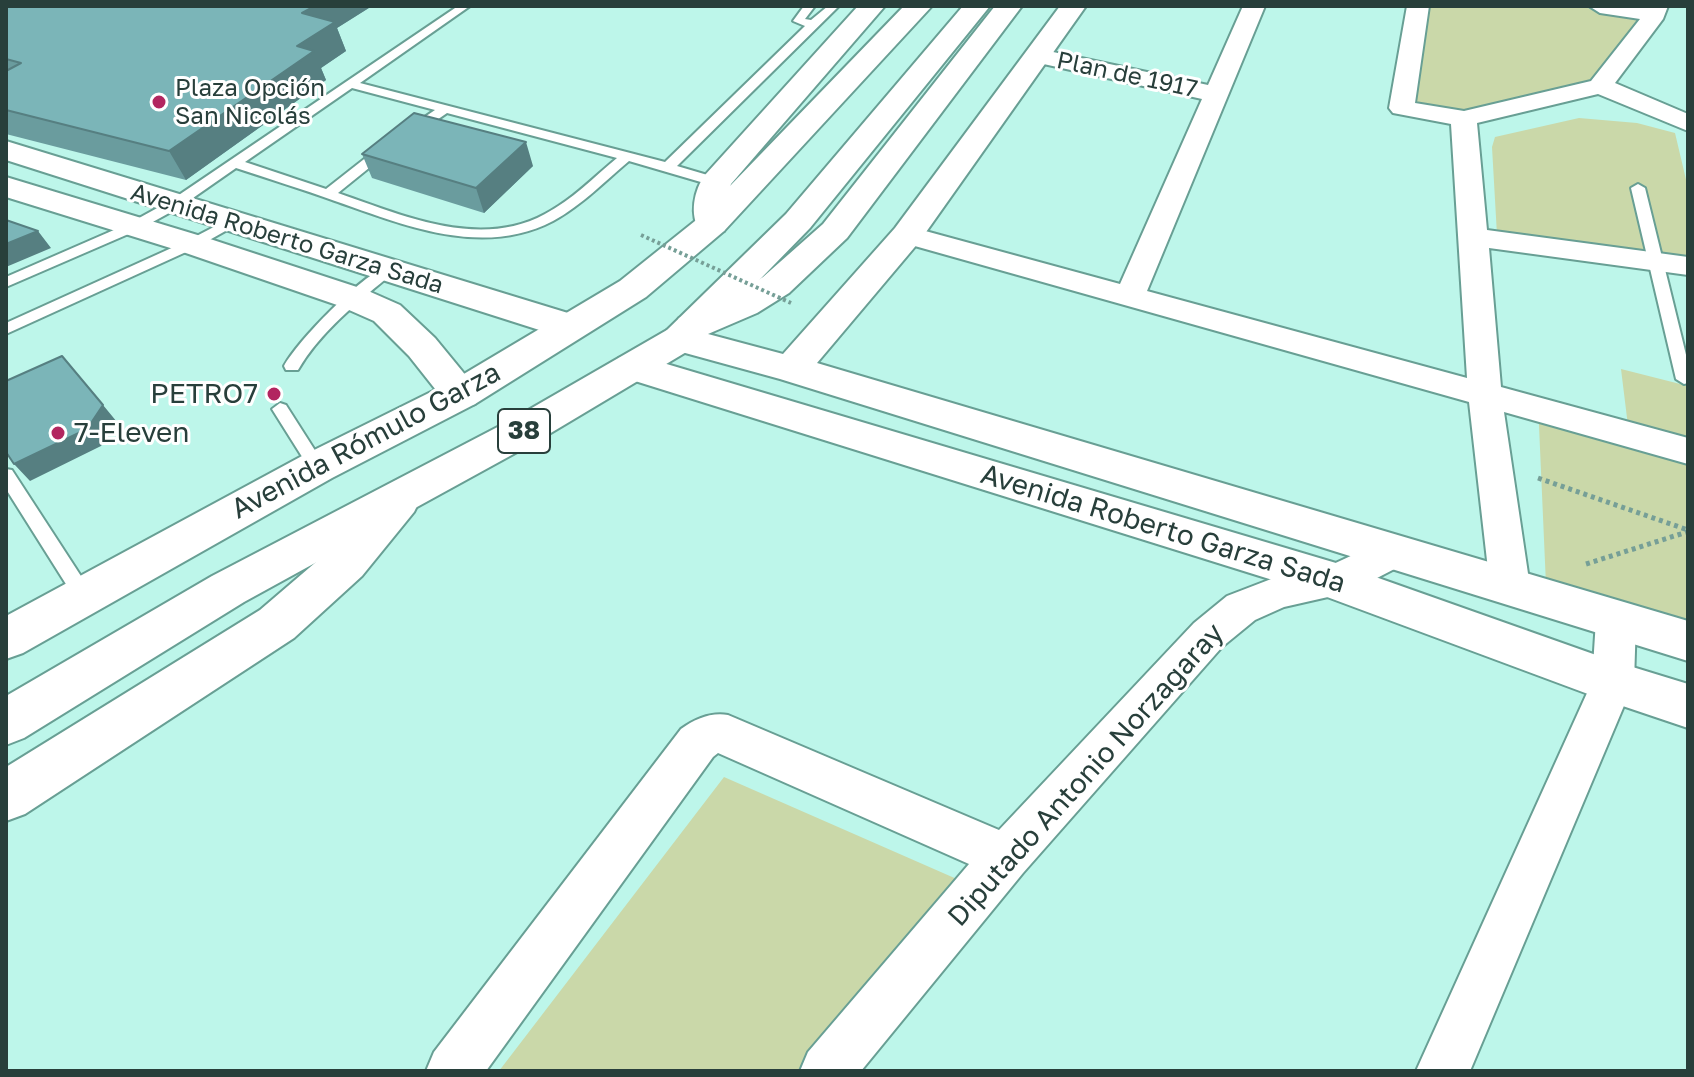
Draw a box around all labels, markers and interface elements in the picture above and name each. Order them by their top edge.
street label: Plan de 1917 [1054,46,1200,104]
place label: Plaza Opción San Nicolás [175,74,325,130]
marker: Plaza Opción San Nicolás [150,93,168,111]
street label: Avenida Roberto Garza Sada [127,178,447,300]
street label: Avenida Rómulo Garza [226,356,506,526]
place label: PETRO7 [150,377,258,411]
marker: PETRO7 [265,385,283,403]
road number: 38 [498,409,550,453]
place label: 7-Eleven [74,416,189,450]
marker: 7-Eleven [49,424,67,442]
street label: Avenida Roberto Garza Sada [977,457,1349,601]
street label: Diputado Antonio Norzagaray [941,617,1231,933]

